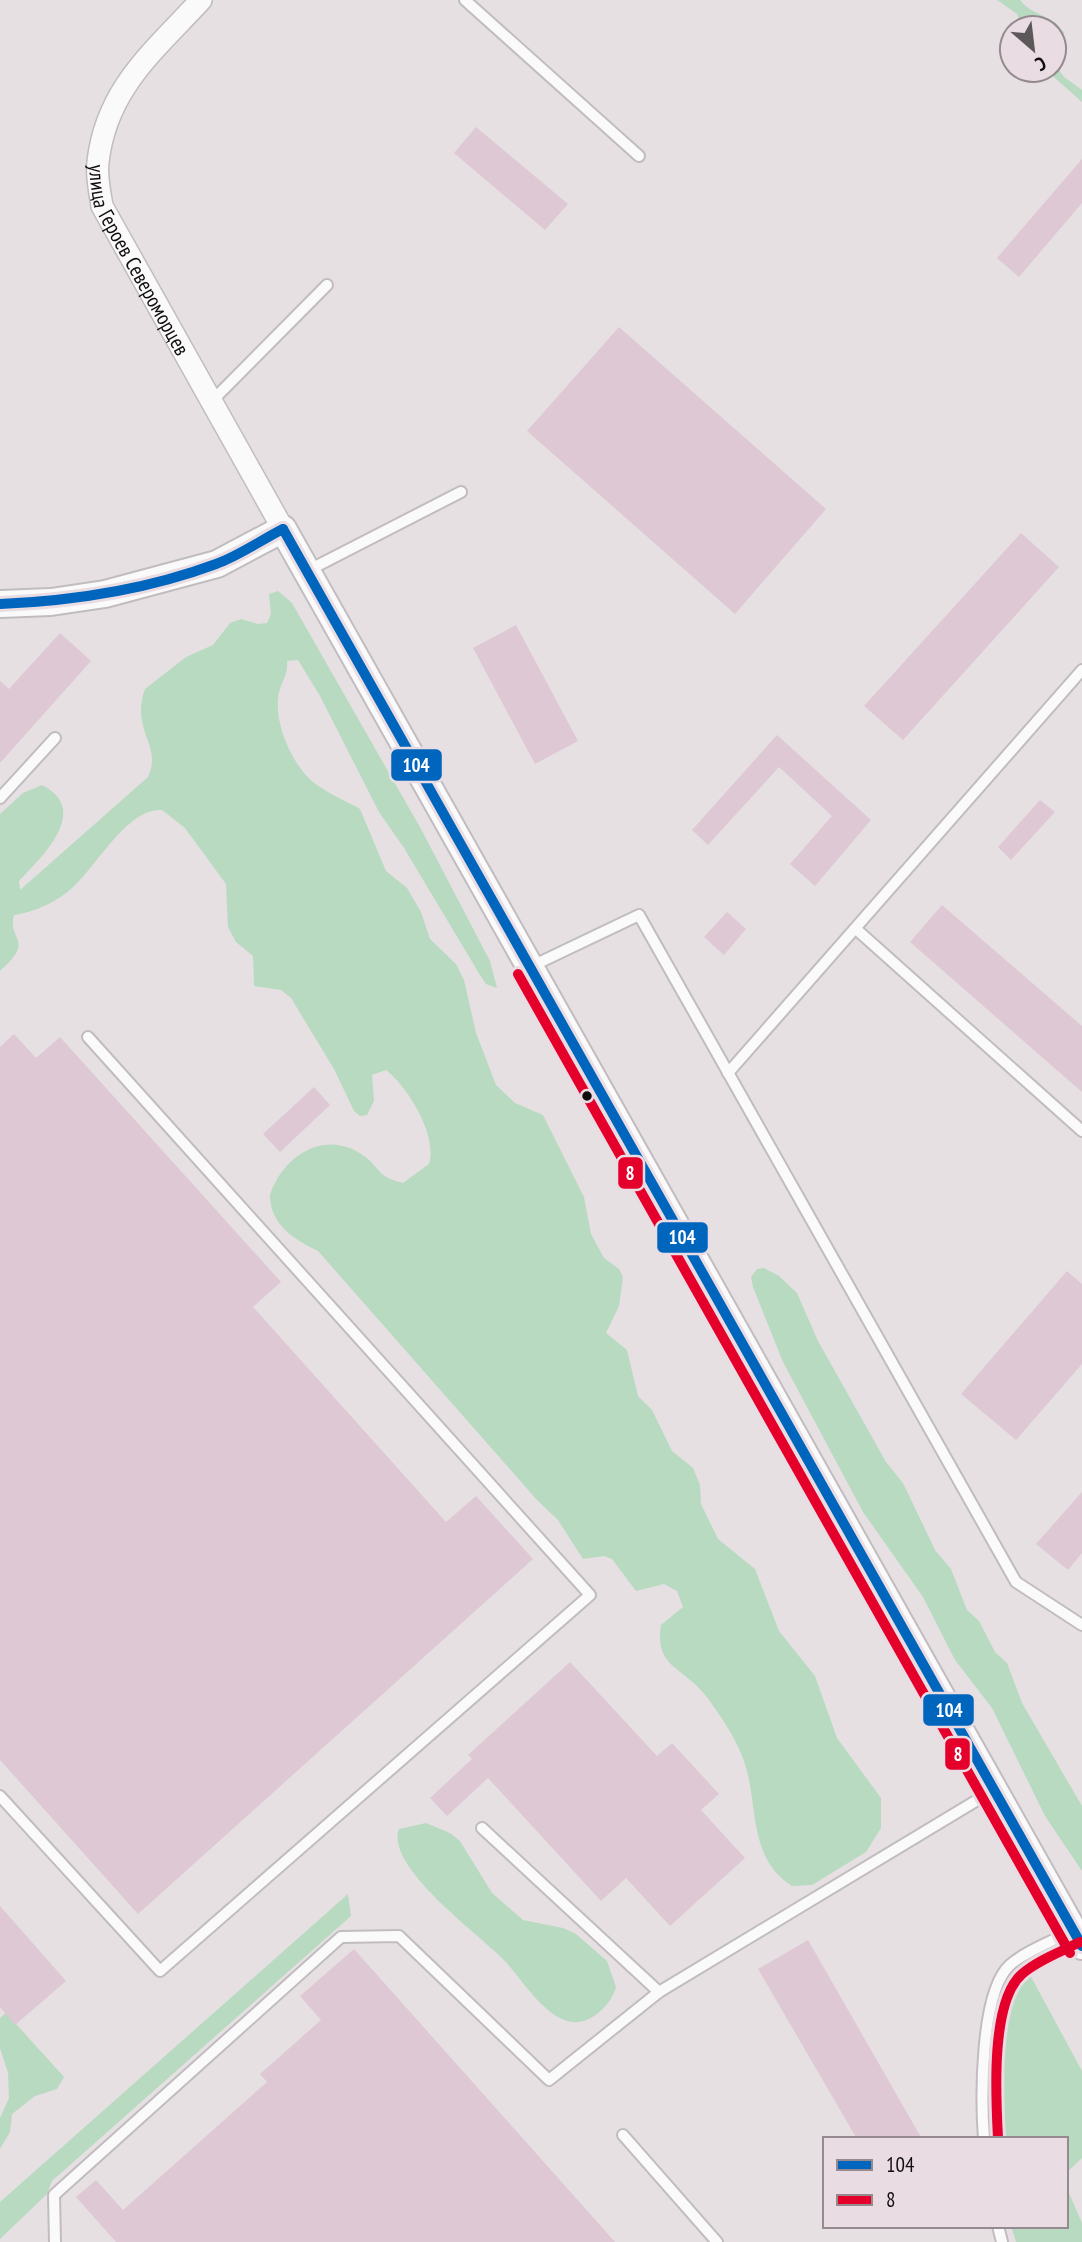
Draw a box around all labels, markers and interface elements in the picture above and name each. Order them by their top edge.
north arrow [998,14,1068,84]
text: С [1031,51,1050,77]
street label: улица Героев Североморцев [84,164,196,360]
line badge: 104 [390,748,443,782]
text: 104 [402,753,430,777]
unlabelled marker [580,1089,594,1103]
line badge: 8 [617,1156,644,1190]
text: 8 [625,1161,635,1185]
line badge: 104 [656,1221,709,1254]
text: 104 [668,1225,696,1249]
line badge: 104 [922,1693,975,1727]
text: 104 [935,1698,963,1722]
line badge: 8 [944,1737,971,1771]
text: 8 [953,1742,963,1766]
legend [823,2137,1068,2228]
text: 104 [886,2151,915,2178]
text: 8 [886,2186,895,2213]

